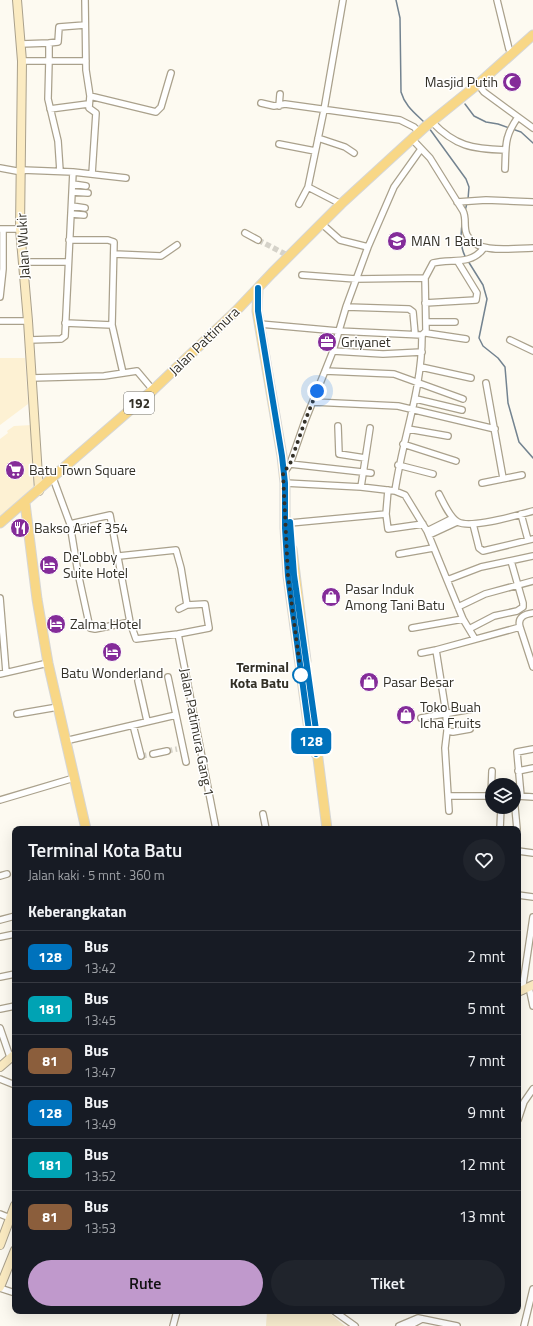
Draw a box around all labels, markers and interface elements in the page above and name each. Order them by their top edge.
place label: Masjid Putih [425,71,498,92]
mosque icon: Masjid Putih [501,71,523,93]
street label: Jalan Wukir [10,212,35,280]
school or university icon: MAN 1 Batu [386,230,408,252]
place label: MAN 1 Batu [411,230,483,251]
street label: Jalan Pattimura [164,301,244,380]
office icon: Griyanet [316,331,338,353]
place label: Griyanet [341,331,391,352]
your location [307,381,327,401]
road number: 192 [124,392,154,414]
supermarket icon: Batu Town Square [4,459,26,481]
place label: Batu Town Square [29,459,136,480]
restaurant icon: Bakso Arief 354 [9,517,31,539]
place label: Bakso Arief 354 [34,517,128,538]
place label: De'Lobby Suite Hotel [63,546,128,583]
hotel icon: De'Lobby Suite Hotel [38,554,60,576]
place label: Pasar Induk Among Tani Batu [345,578,445,615]
shop icon: Pasar Induk Among Tani Batu [320,586,342,608]
hotel icon: Zalma Hotel [45,613,67,635]
place label: Zalma Hotel [70,613,141,634]
hotel icon: Batu Wonderland [101,641,123,663]
place label: Terminal Kota Batu [230,656,289,693]
place label: Batu Wonderland [61,662,163,683]
street label: Jalan Patimura Gang 1 [175,666,220,798]
marker: Terminal Kota Batu [292,666,310,684]
shop icon: Pasar Besar [358,671,380,693]
place label: Pasar Besar [383,671,454,692]
place label: Toko Buah Icha Fruits [420,696,481,733]
shop icon: Toko Buah Icha Fruits [395,704,417,726]
line badge: 128 [288,728,334,754]
text: 128 [299,730,323,751]
map controls [485,778,521,814]
button: layers [485,778,521,814]
text: Terminal Kota Batu [28,835,182,864]
button: heart [463,839,505,881]
text: Jalan kaki · 5 mnt · 360 m [28,865,165,885]
text: Keberangkatan [28,900,126,923]
text: Bus [84,935,109,958]
text: 2 mnt [467,945,505,968]
text: 128 [38,946,62,967]
text: 13:42 [84,958,116,978]
text: Bus [84,987,109,1010]
text: 5 mnt [467,997,505,1020]
text: 181 [38,998,62,1019]
text: 13:45 [84,1010,116,1030]
text: Bus [84,1039,109,1062]
text: 7 mnt [467,1049,505,1072]
text: 81 [42,1050,58,1071]
text: 13:47 [84,1062,116,1082]
text: Bus [84,1091,109,1114]
text: 9 mnt [467,1101,505,1124]
text: 128 [38,1102,62,1123]
text: 13:49 [84,1114,116,1134]
text: Bus [84,1143,109,1166]
text: 12 mnt [459,1153,505,1176]
text: 181 [38,1154,62,1175]
text: 13:52 [84,1166,116,1186]
text: Bus [84,1195,109,1218]
text: 13 mnt [459,1205,505,1228]
text: 81 [42,1206,58,1227]
text: 13:53 [84,1218,116,1238]
button: Rute [28,1260,263,1306]
button: Tiket [271,1260,505,1306]

